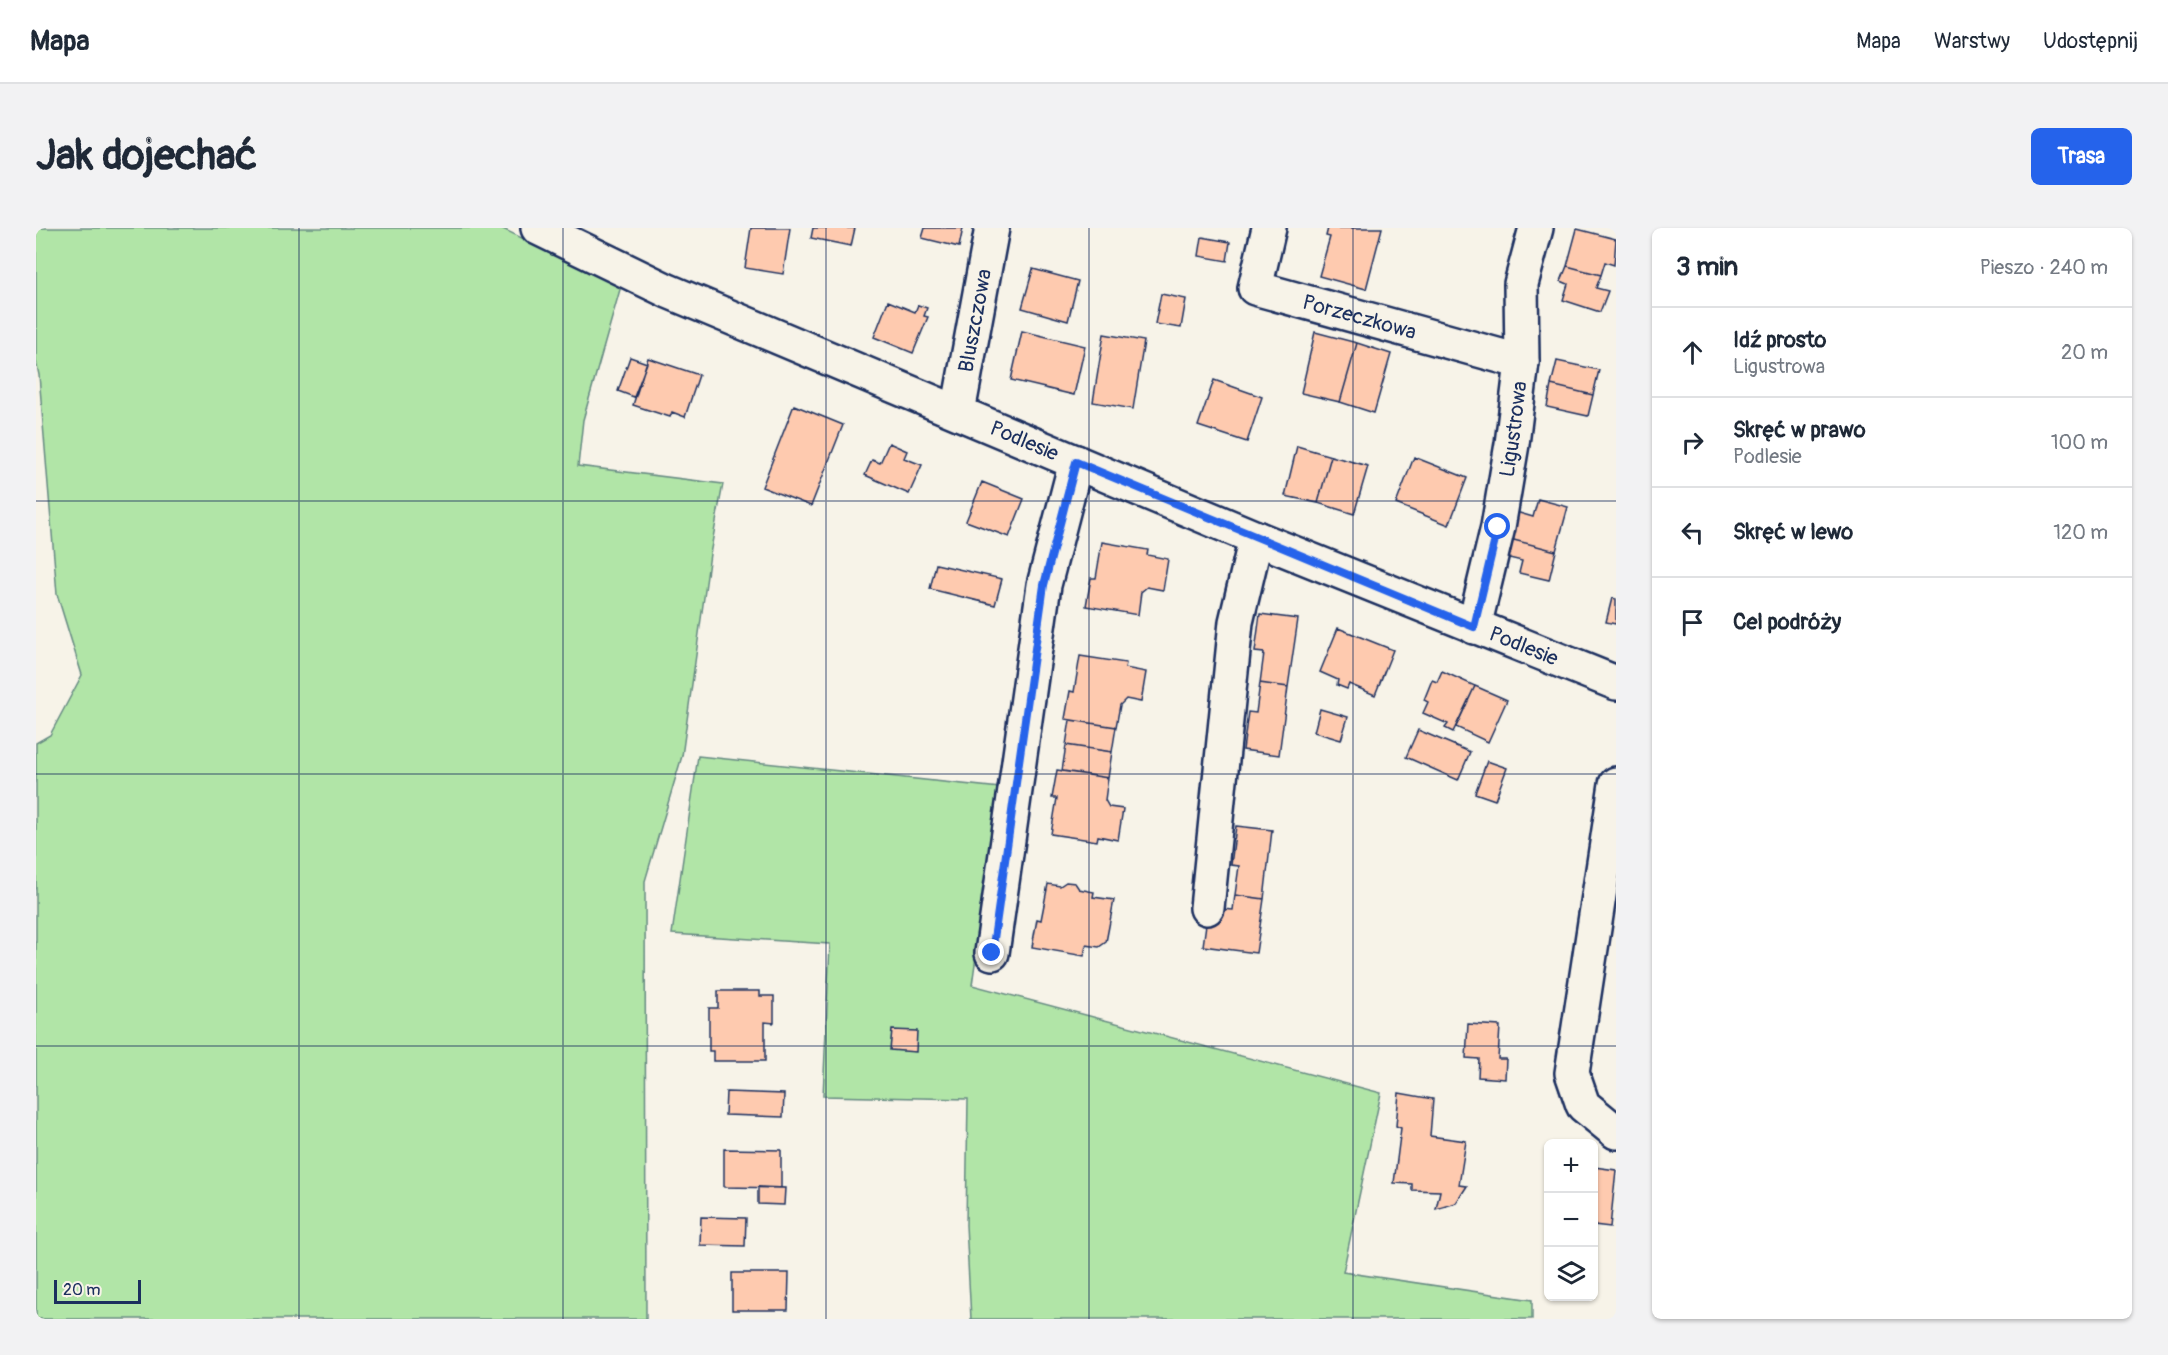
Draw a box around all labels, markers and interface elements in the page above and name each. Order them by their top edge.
text: Mapa [30,24,89,59]
text: Mapa [1856,28,1901,55]
text: Warstwy [1934,28,2010,55]
text: Udostępnij [2043,28,2138,55]
button: Trasa [2031,128,2132,185]
text: Jak dojechać [36,130,257,182]
text: 3 min [1676,251,1738,283]
text: Pieszo · 240 m [1980,255,2108,280]
street label: Bluszczowa [952,267,998,374]
street label: Porzeczkowa [1299,288,1419,346]
text: Idź prosto [1733,326,1826,354]
icon: ahead [1676,336,1709,369]
text: 20 m [2061,340,2108,365]
text: Ligustrowa [1733,354,1825,379]
street label: Ligustrowa [1493,379,1533,479]
street label: Podlesie [986,414,1063,467]
text: Skręć w prawo [1733,416,1866,444]
icon: right [1676,426,1709,459]
text: 100 m [2051,430,2108,455]
text: Podlesie [1733,444,1802,469]
route start [1484,513,1510,539]
icon: left [1676,516,1709,549]
text: Skręć w lewo [1733,518,1853,546]
text: 120 m [2053,520,2108,545]
icon: arrive [1676,606,1709,639]
text: Cel podróży [1733,608,1841,636]
street label: Podlesie [1485,620,1563,672]
route end [978,939,1004,965]
map controls [1544,1139,1598,1301]
button: + [1544,1139,1598,1193]
button: − [1544,1193,1598,1247]
button: layers [1544,1247,1598,1301]
scale bar [54,1277,141,1304]
text: 20 m [63,1280,101,1300]

